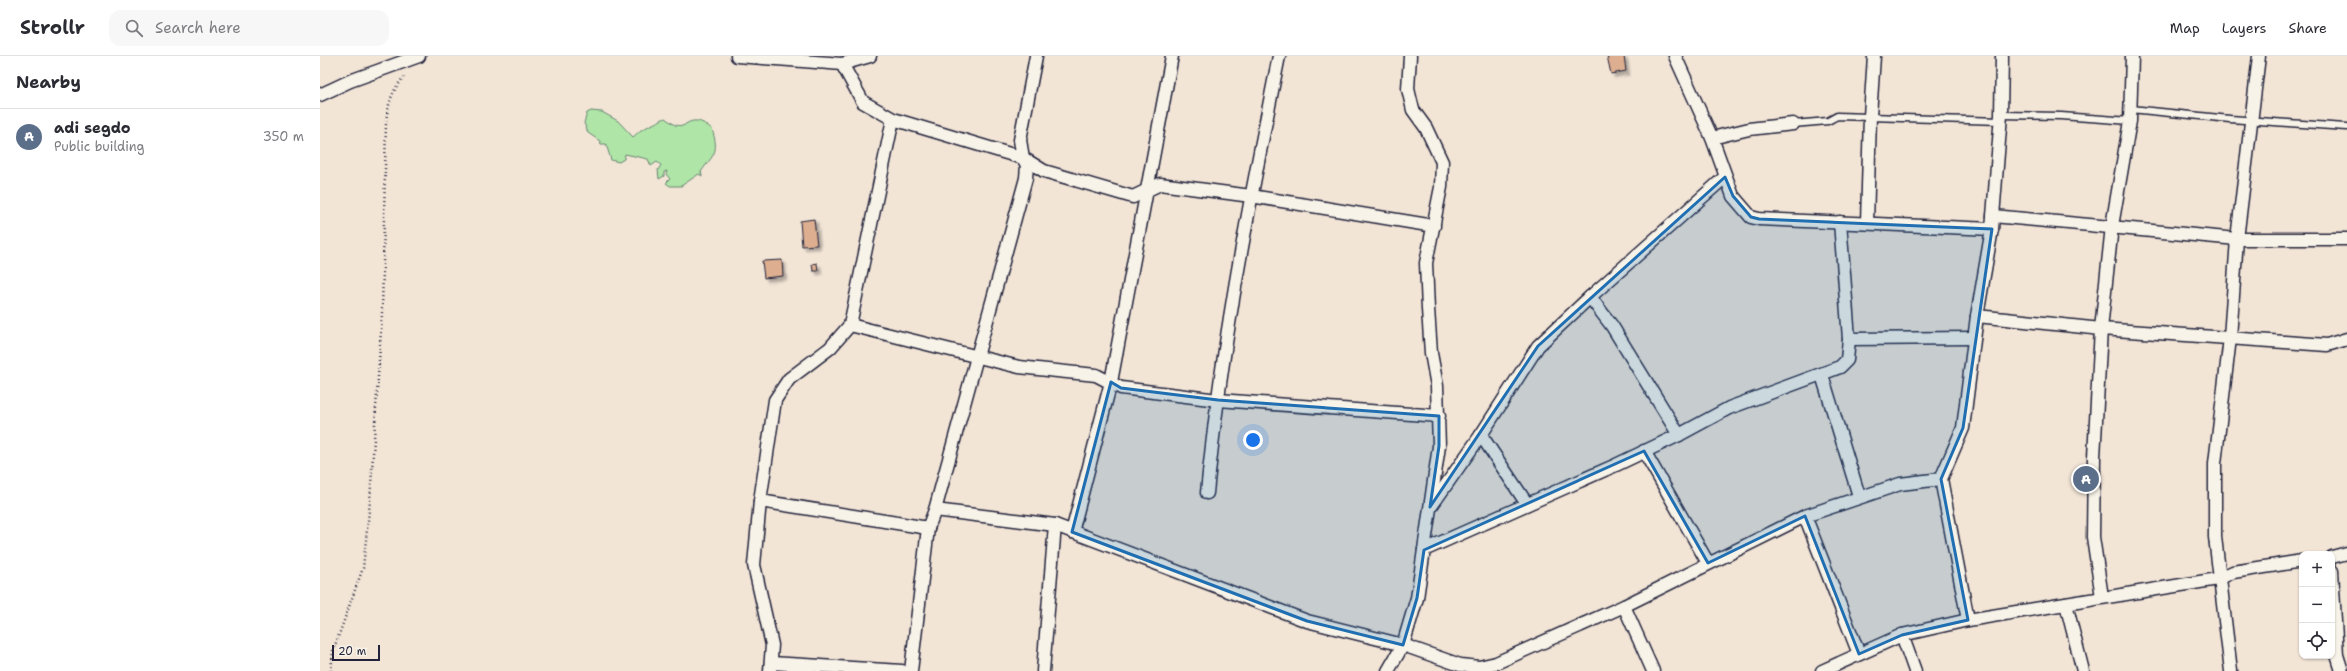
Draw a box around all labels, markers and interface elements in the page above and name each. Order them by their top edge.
search box [109,10,389,46]
text: Strollr [20,15,85,40]
icon: search [123,17,145,39]
text: Search here [155,18,241,38]
text: Map [2170,19,2200,37]
text: Layers [2222,19,2266,37]
text: Share [2288,19,2327,37]
text: Nearby [16,71,81,93]
text: adi segdo [54,118,130,138]
text: A [24,128,34,145]
text: 350 m [263,128,304,145]
text: Public building [54,138,145,155]
your location [1243,430,1263,450]
pin: A [2073,464,2099,494]
map controls [2299,551,2335,659]
button: + [2299,551,2335,587]
button: − [2299,587,2335,623]
button: locate [2299,623,2335,659]
scale bar [332,643,380,662]
text: 20 m [338,644,366,659]

